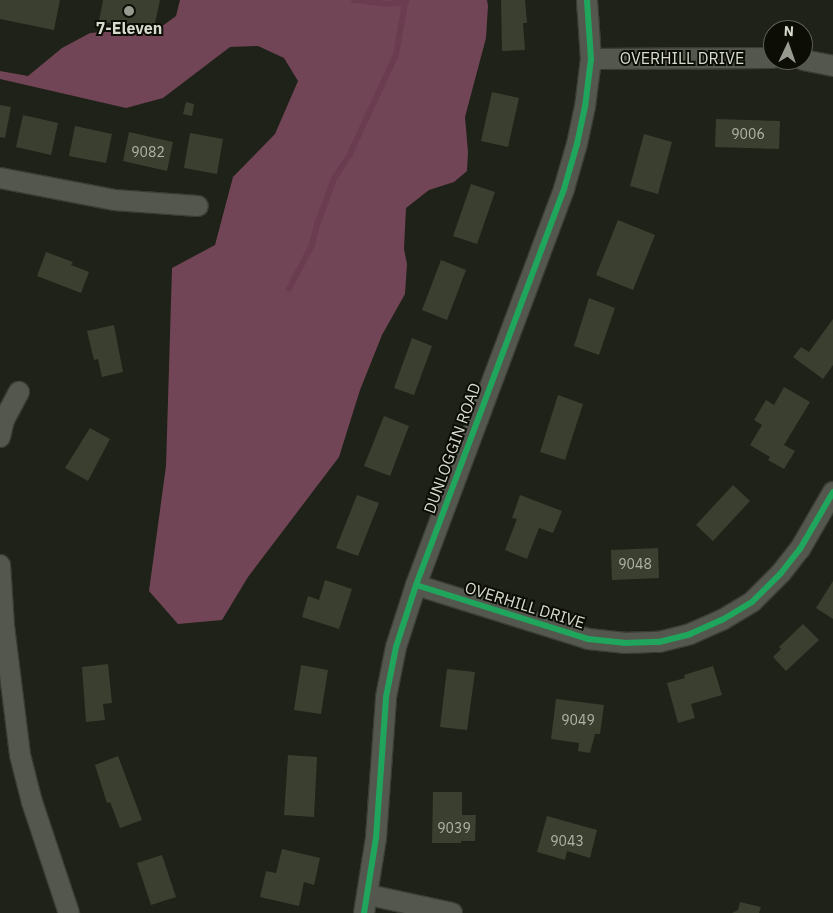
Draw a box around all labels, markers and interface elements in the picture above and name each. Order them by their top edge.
marker: 7-Eleven [123,5,135,17]
place label: 7-Eleven [96,18,162,38]
north arrow [763,20,813,70]
text: N [783,22,794,40]
street label: OVERHILL DRIVE [620,48,744,68]
house number: 9006 [731,126,765,142]
house number: 9082 [131,144,165,160]
street label: DUNLOGGIN ROAD [419,380,485,516]
house number: 9048 [618,556,652,572]
street label: OVERHILL DRIVE [463,578,587,632]
house number: 9049 [561,712,595,728]
house number: 9039 [437,820,471,836]
house number: 9043 [550,833,584,849]

